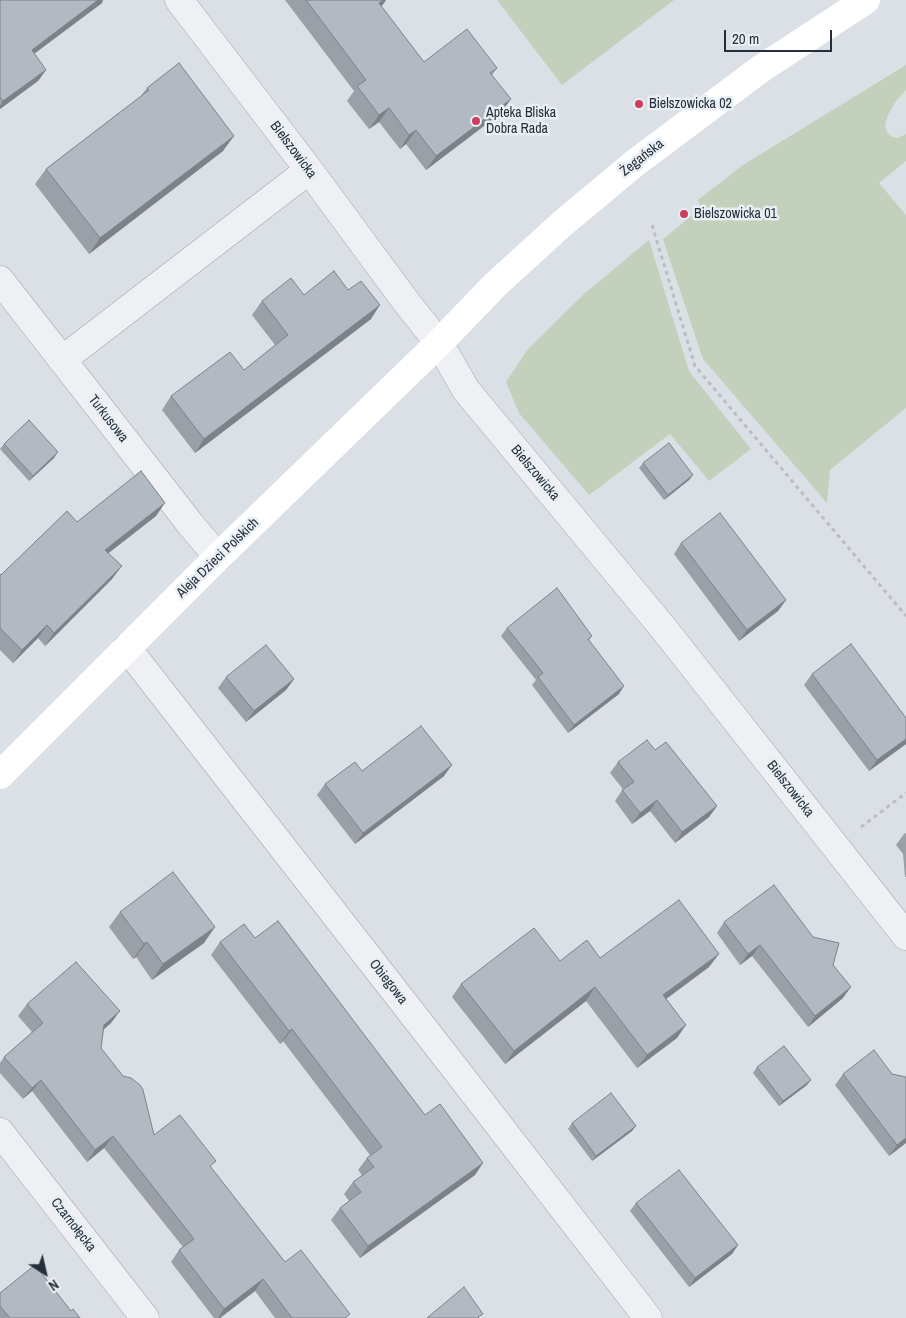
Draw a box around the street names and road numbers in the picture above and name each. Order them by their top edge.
street label: Bielszowicka [266,118,320,182]
street label: Żegańska [617,136,667,180]
street label: Turkusowa [84,392,132,446]
street label: Bielszowicka [507,442,563,504]
street label: Aleja Dzieci Polskich [173,515,263,601]
street label: Bielszowicka [763,757,817,821]
street label: Obiegowa [365,956,411,1008]
street label: Czarnołęcka [47,1195,99,1255]

